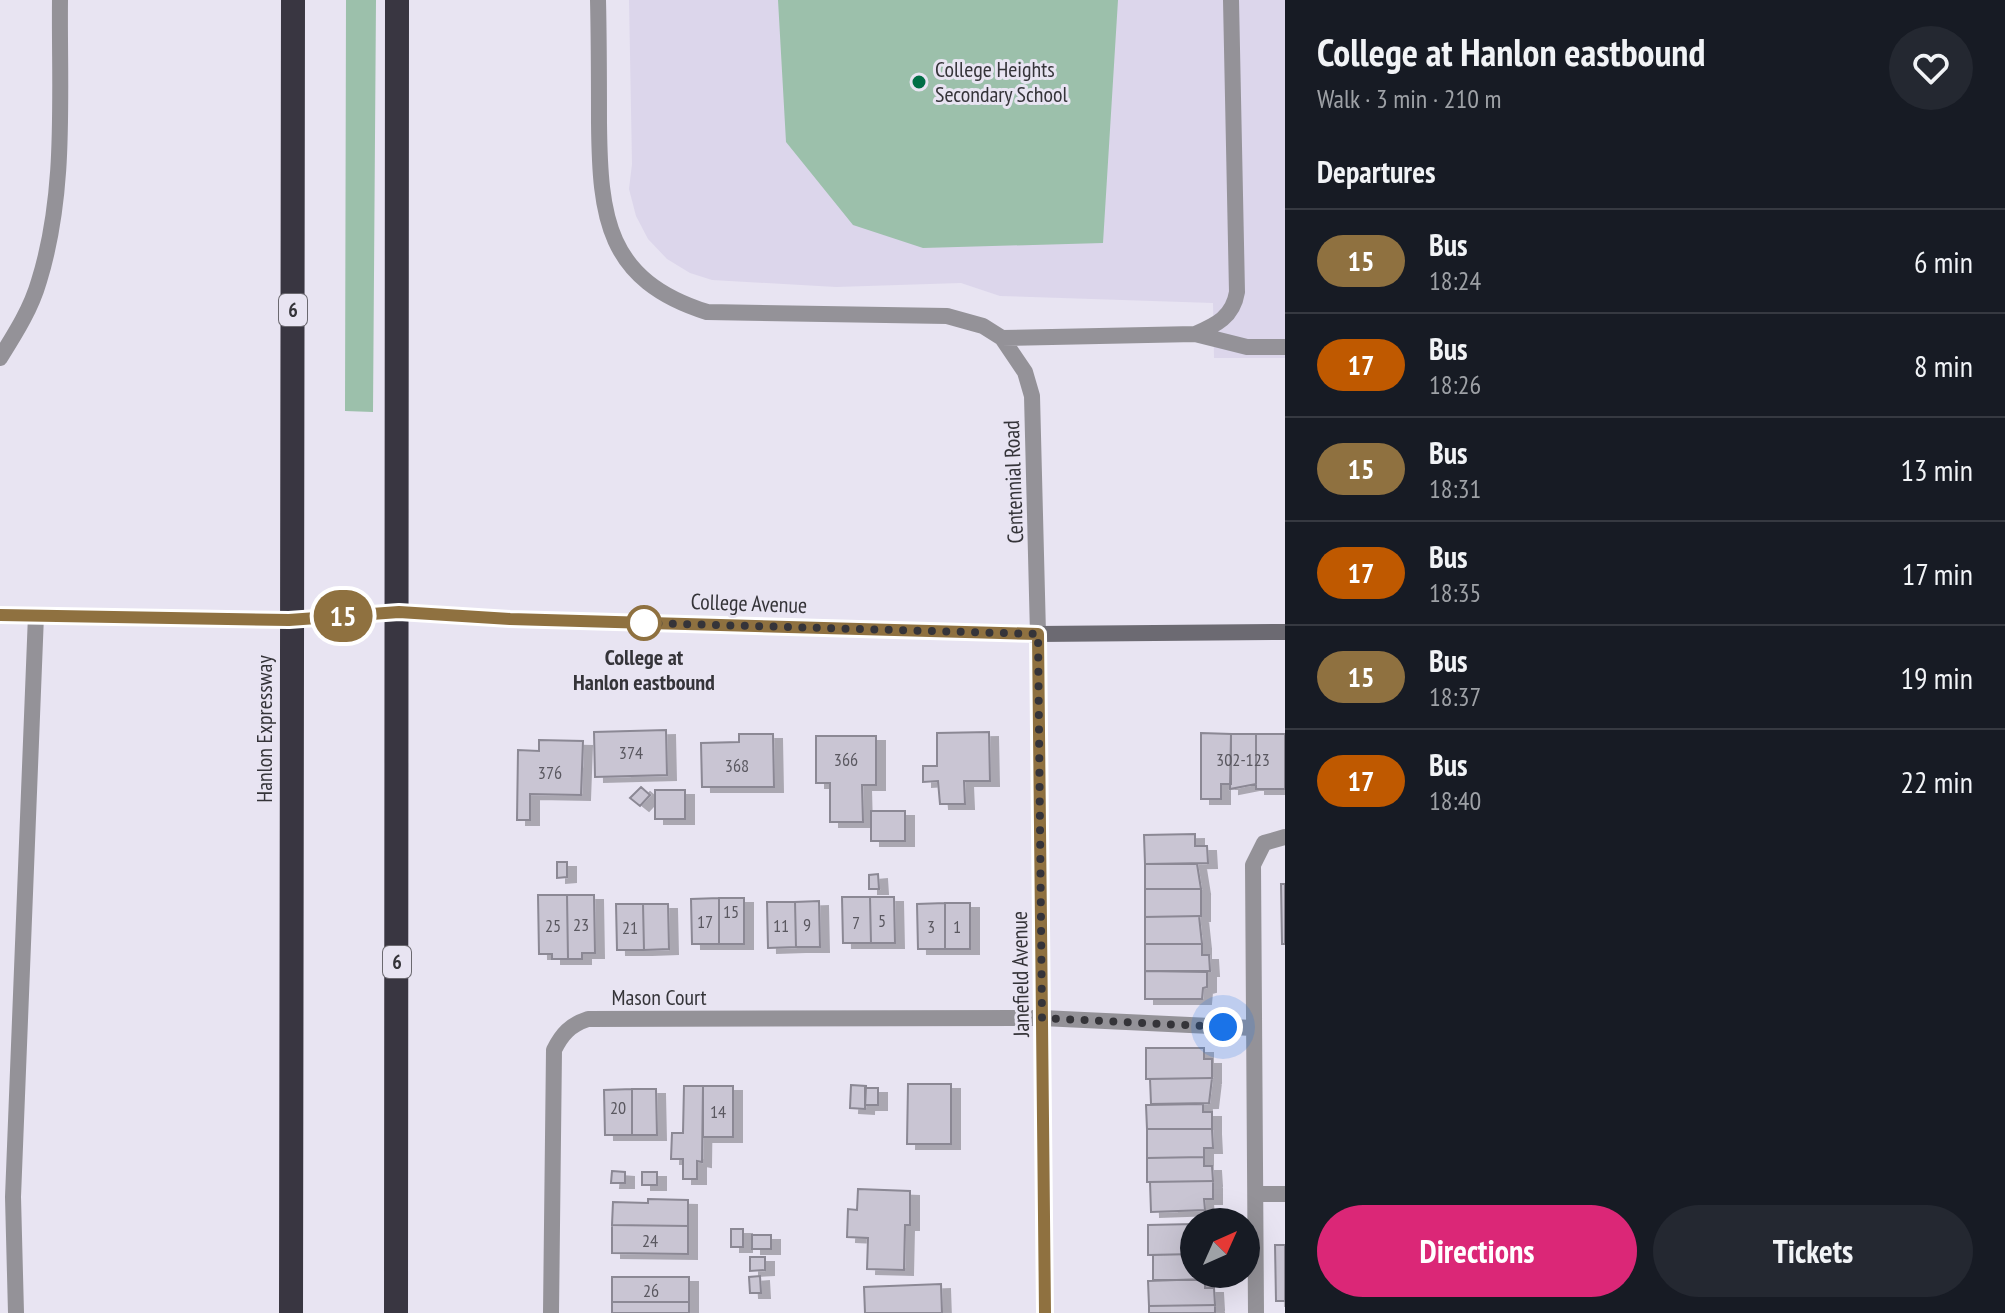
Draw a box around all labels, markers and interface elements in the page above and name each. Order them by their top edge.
button: heart [1889,26,1973,110]
text: College at Hanlon eastbound [1317,27,1705,76]
place label: College Heights Secondary School [935,55,1069,108]
marker: College Heights Secondary School [910,73,928,91]
text: Walk · 3 min · 210 m [1317,82,1501,115]
text: Departures [1317,152,1435,191]
text: Bus [1429,225,1468,264]
text: 15 [1348,242,1374,279]
text: 6 min [1914,242,1973,281]
text: 18:24 [1429,264,1481,297]
road number: 6 [279,294,307,326]
text: Bus [1429,329,1468,368]
text: 17 [1348,346,1374,383]
text: 8 min [1914,346,1973,385]
text: 18:26 [1429,368,1481,401]
street label: Centennial Road [997,420,1029,544]
text: Bus [1429,433,1468,472]
text: 15 [1348,450,1374,487]
text: 13 min [1900,450,1973,489]
text: 18:31 [1429,472,1481,505]
text: Bus [1429,537,1468,576]
text: 17 [1348,554,1374,591]
text: 17 min [1902,554,1973,593]
text: 18:35 [1429,576,1481,609]
street label: College Avenue [690,587,808,619]
line badge: 15 [307,590,379,642]
text: 15 [330,597,356,634]
marker: College at Hanlon eastbound [627,606,661,640]
text: Bus [1429,641,1468,680]
place label: College at Hanlon eastbound [573,643,715,696]
street label: Hanlon Expressway [250,655,278,803]
text: 15 [1348,658,1374,695]
text: 19 min [1900,658,1973,697]
text: 18:37 [1429,680,1481,713]
house number: 374 [619,741,643,764]
text: Bus [1429,745,1468,784]
house number: 366 [834,748,858,771]
house number: 302-123 [1216,748,1270,771]
house number: 368 [725,754,749,777]
house number: 376 [538,761,562,784]
text: 17 [1348,762,1374,799]
text: 22 min [1900,762,1973,801]
text: 18:40 [1429,784,1481,817]
house number: 15 [723,900,739,923]
house number: 5 [878,909,886,932]
house number: 17 [697,910,713,933]
house number: 7 [852,911,860,934]
street label: Janefield Avenue [1005,911,1035,1038]
house number: 23 [573,913,589,936]
house number: 9 [803,913,811,936]
house number: 25 [545,914,561,937]
house number: 11 [773,914,789,937]
house number: 3 [927,915,935,938]
house number: 1 [953,915,961,938]
house number: 21 [622,916,638,939]
road number: 6 [383,946,411,978]
street label: Mason Court [611,983,707,1011]
your location [1203,1007,1243,1047]
house number: 20 [610,1096,626,1119]
house number: 14 [710,1100,726,1123]
button: Directions [1317,1205,1637,1297]
button: Tickets [1653,1205,1973,1297]
north arrow [1180,1208,1260,1288]
map controls [1180,1208,1260,1288]
house number: 24 [642,1229,658,1252]
house number: 26 [643,1279,659,1302]

